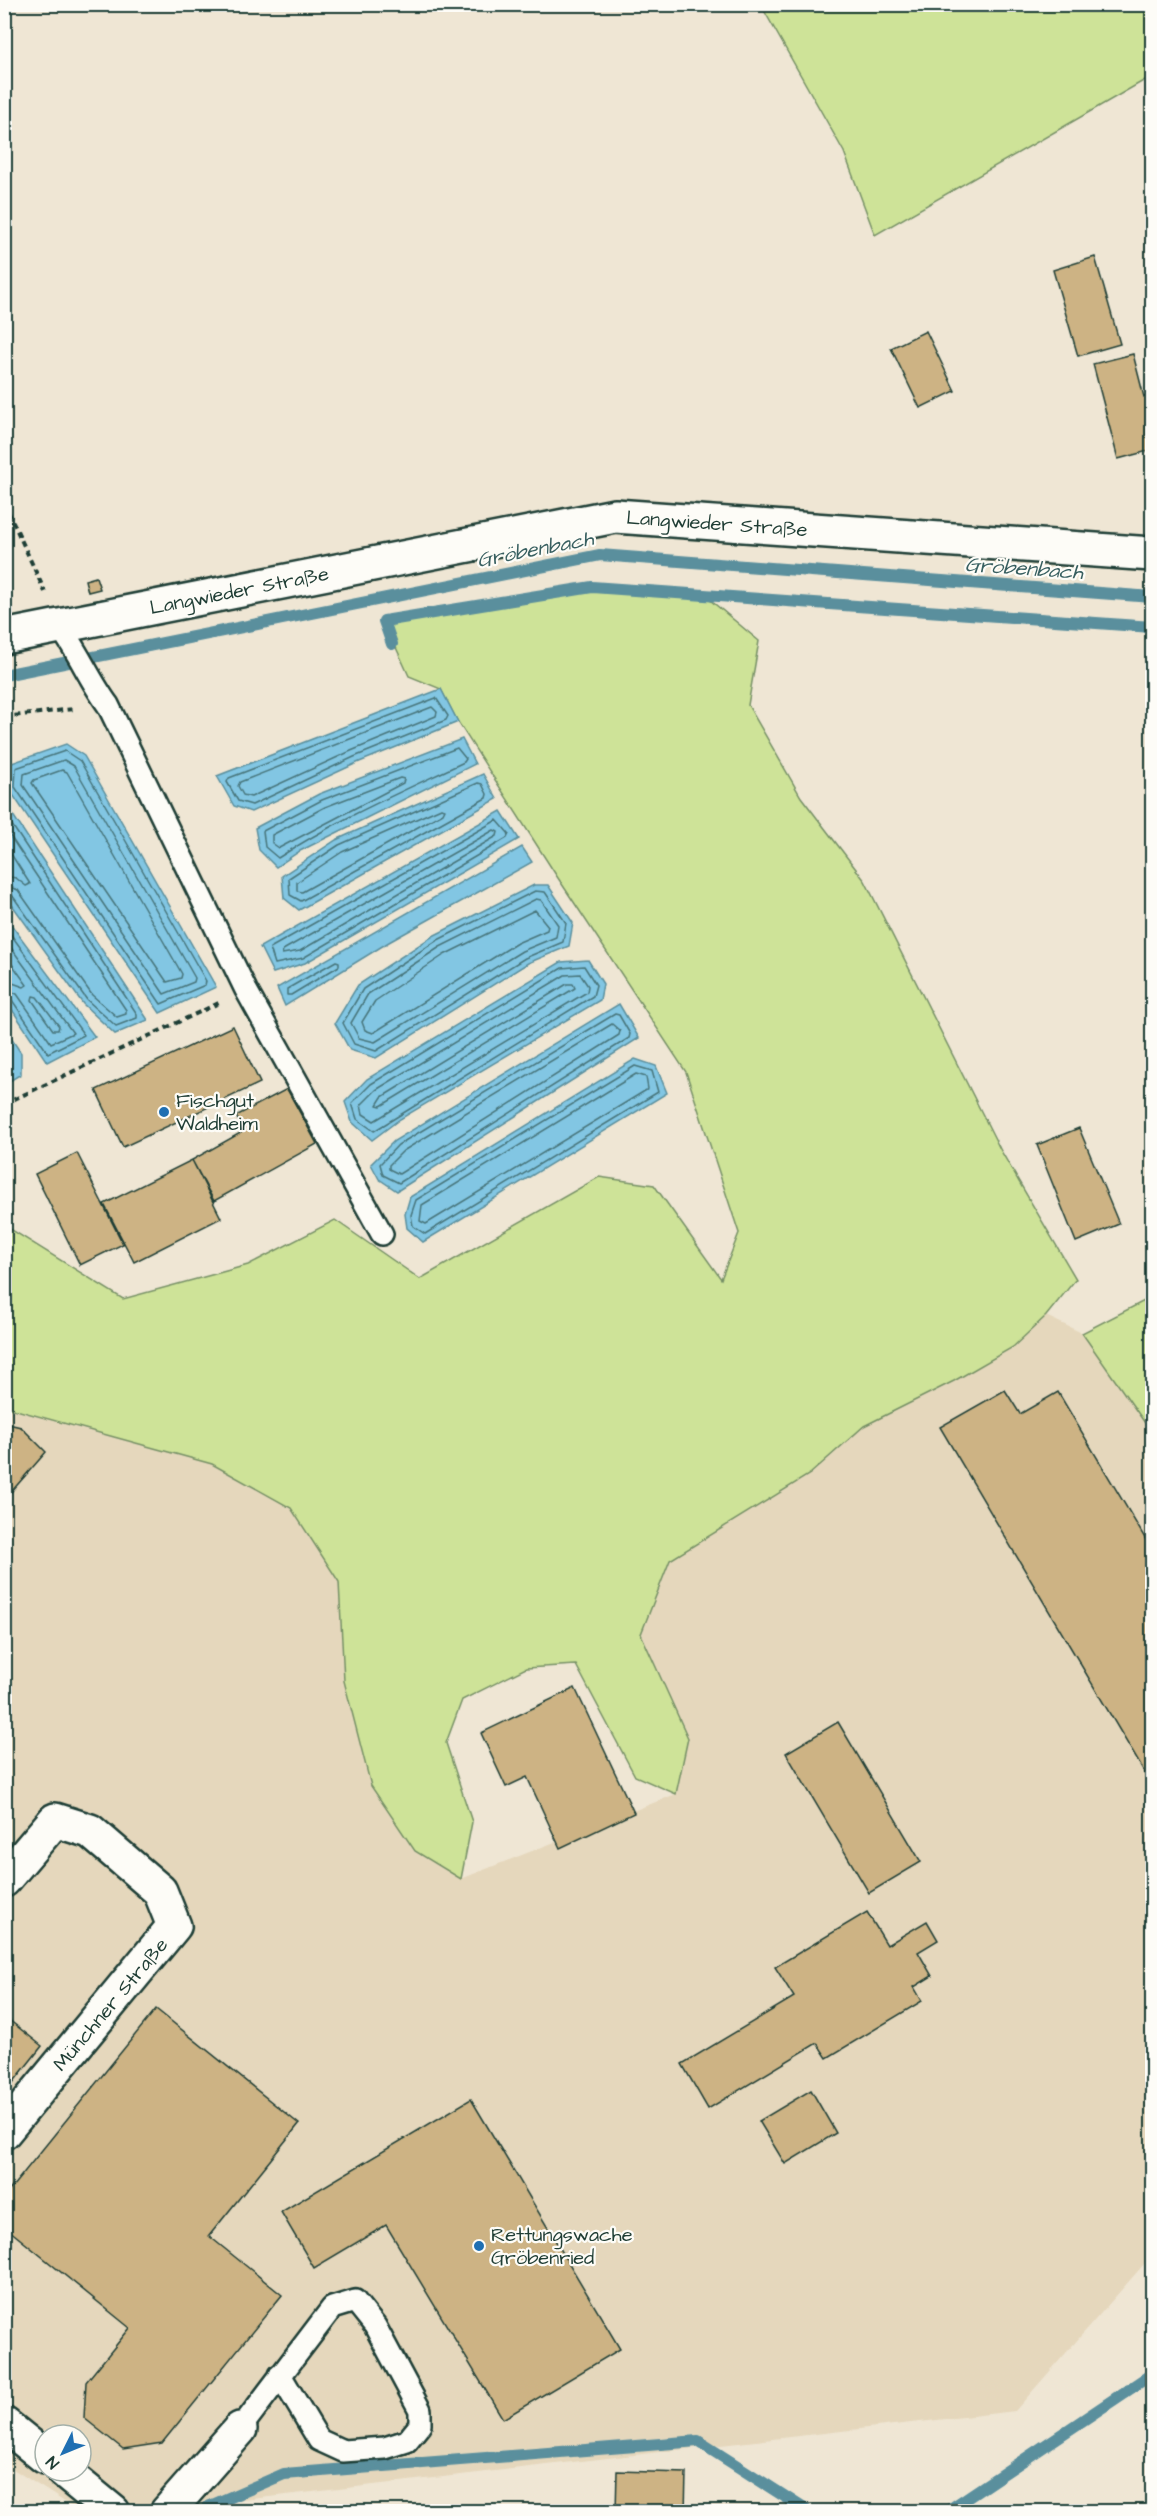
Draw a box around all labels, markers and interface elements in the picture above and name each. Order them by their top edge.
street label: Langwieder Straße [625,504,809,545]
water label: Gröbenbach [475,524,597,575]
water label: Gröbenbach [964,550,1085,587]
street label: Langwieder Straße [147,560,331,623]
place label: Fischgut Waldheim [176,1087,258,1138]
marker: Fischgut Waldheim [157,1105,171,1119]
street label: Münchner Straße [47,1932,175,2077]
place label: Rettungswache Gröbenried [491,2221,633,2272]
marker: Rettungswache Gröbenried [472,2239,486,2253]
north arrow [33,2423,93,2483]
text: N [41,2451,64,2474]

